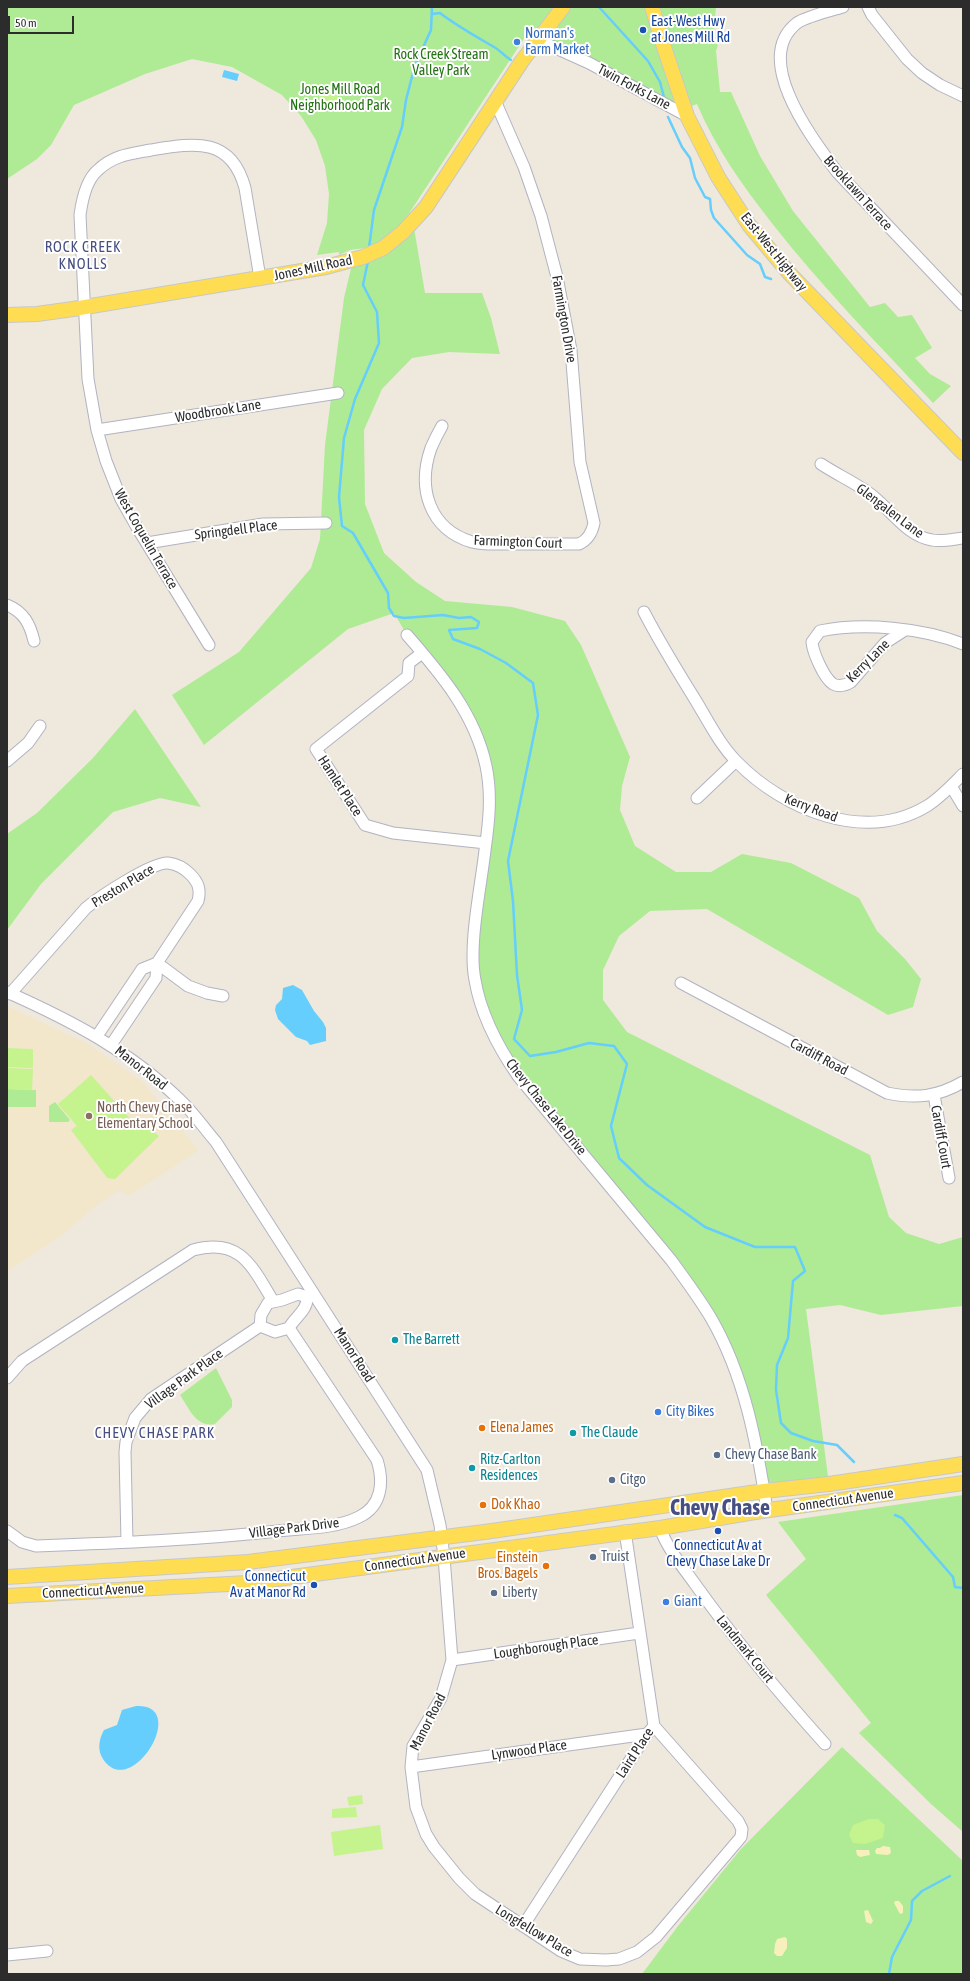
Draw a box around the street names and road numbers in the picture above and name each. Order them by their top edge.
street label: Twin Forks Lane [595,61,673,113]
street label: Brooklawn Terrace [820,152,896,234]
street label: East-West Highway [737,209,811,295]
street label: Jones Mill Road [272,251,354,285]
street label: Farmington Drive [548,274,580,364]
street label: Woodbrook Lane [174,396,262,426]
street label: Glengalen Lane [853,480,927,542]
street label: West Coquelin Terrace [110,486,182,592]
street label: Springdell Place [194,517,278,543]
street label: Farmington Court [473,532,563,552]
street label: Kerry Lane [843,636,893,686]
street label: Hamlet Place [314,752,366,820]
street label: Kerry Road [782,790,840,826]
street label: Preston Place [89,861,157,911]
street label: Cardiff Road [787,1035,851,1079]
street label: Manor Road [111,1042,171,1094]
street label: Chevy Chase Lake Drive [502,1056,590,1158]
street label: Cardiff Court [927,1104,955,1170]
street label: Manor Road [330,1324,378,1386]
street label: Village Park Place [142,1345,226,1413]
street label: Connecticut Avenue [791,1485,895,1515]
street label: Village Park Drive [248,1514,340,1542]
street label: Connecticut Avenue [363,1545,467,1575]
street label: Connecticut Avenue [42,1580,144,1602]
street label: Landmark Court [713,1612,777,1686]
street label: Loughborough Place [493,1631,599,1663]
street label: Manor Road [406,1691,450,1753]
street label: Laird Place [613,1725,657,1781]
street label: Lynwood Place [490,1736,568,1764]
street label: Longfellow Place [492,1901,576,1961]

